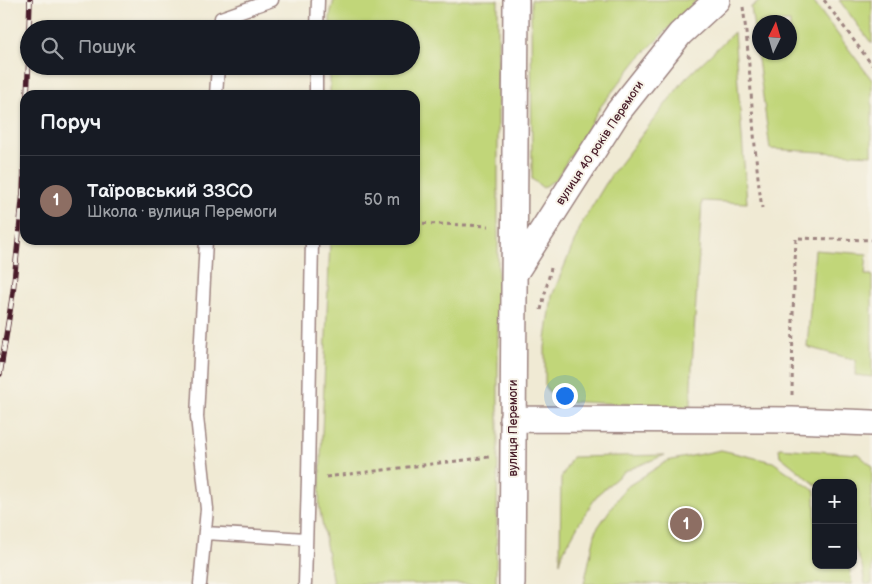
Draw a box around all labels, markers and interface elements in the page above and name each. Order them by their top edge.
north arrow [752,15,797,60]
search box [20,20,420,75]
icon: search [38,34,66,62]
text: Пошук [78,36,136,59]
street label: вулиця 40 років Перемоги [553,78,647,208]
text: Поруч [40,110,101,135]
text: Таїровський ЗЗСО [87,180,253,203]
text: 1 [53,191,59,210]
text: 50 m [364,191,400,210]
text: Школа · вулиця Перемоги [87,203,277,222]
street label: вулиця Перемоги [506,380,521,476]
your location [552,383,578,409]
map controls [812,479,857,569]
button: + [812,479,857,524]
pin: 1 [670,505,702,543]
button: − [812,524,857,569]

